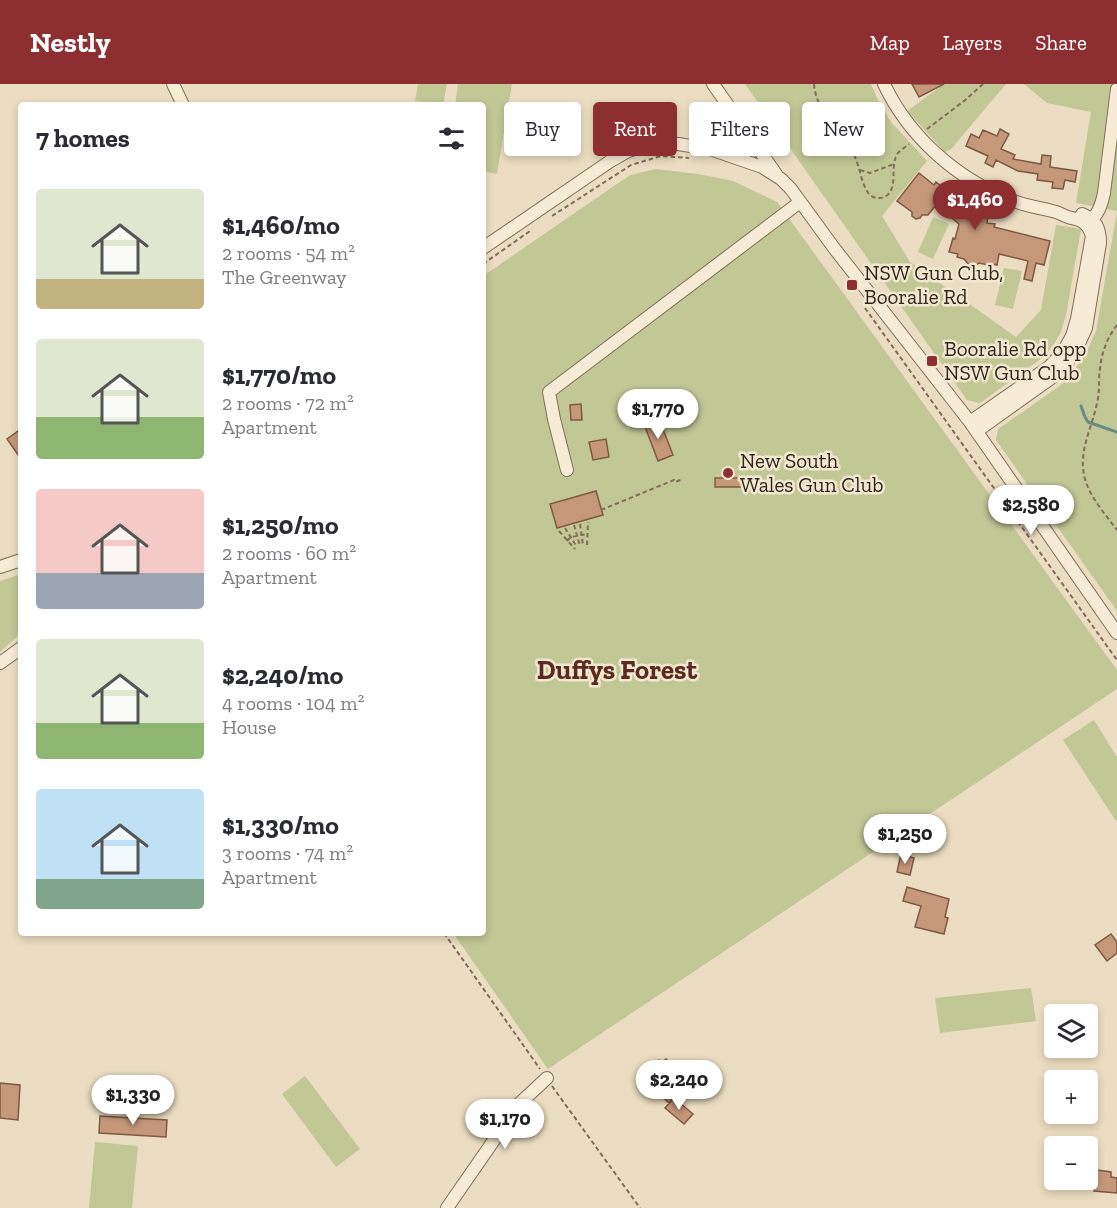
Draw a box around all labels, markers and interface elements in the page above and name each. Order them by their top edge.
text: Nestly [30,26,111,59]
text: Map [870,30,910,55]
text: Layers [943,30,1002,55]
text: Share [1035,30,1087,55]
chip: Buy [504,102,581,156]
chip: Rent [593,102,677,156]
chip: Filters [689,102,790,156]
chip: New [802,102,885,156]
text: 7 homes [36,122,130,154]
icon: filters [435,122,468,155]
pin: $1,460 [926,180,1024,231]
text: $1,460 [947,187,1003,211]
text: $1,460/mo [222,209,340,241]
icon: home [84,213,156,285]
text: 2 rooms · 54 m² [222,241,355,265]
place label: NSW Gun Club, Booralie Rd [864,260,1004,309]
text: The Greenway [222,265,346,289]
marker: NSW Gun Club, Booralie Rd [845,278,859,292]
place label: Booralie Rd opp NSW Gun Club [944,336,1086,385]
marker: Booralie Rd opp NSW Gun Club [925,354,939,368]
text: $1,770/mo [222,359,336,391]
icon: home [84,363,156,435]
pin: $1,770 [609,389,707,440]
text: 2 rooms · 72 m² [222,391,354,415]
text: $1,770 [631,396,685,420]
text: Apartment [222,415,317,439]
place label: New South Wales Gun Club [740,448,884,497]
marker: New South Wales Gun Club [721,466,735,480]
pin: $2,580 [982,485,1080,536]
text: $2,580 [1002,492,1060,516]
text: $1,250/mo [222,509,339,541]
icon: home [84,513,156,585]
text: 2 rooms · 60 m² [222,541,356,565]
text: Apartment [222,565,317,589]
district label: Duffys Forest [537,654,697,686]
text: $2,240/mo [222,659,343,691]
icon: home [84,663,156,735]
text: 4 rooms · 104 m² [222,691,364,715]
text: House [222,715,276,739]
text: $1,330/mo [222,809,339,841]
icon: home [84,813,156,885]
pin: $1,250 [856,814,954,865]
text: $1,250 [877,821,933,845]
text: 3 rooms · 74 m² [222,841,353,865]
text: Apartment [222,865,317,889]
map controls [1044,1004,1098,1190]
button: layers [1044,1004,1098,1058]
pin: $2,240 [630,1060,728,1111]
text: $2,240 [650,1067,708,1091]
button: + [1044,1070,1098,1124]
pin: $1,330 [84,1075,182,1126]
text: $1,330 [105,1082,161,1106]
pin: $1,170 [456,1099,554,1150]
text: $1,170 [479,1106,531,1130]
button: − [1044,1136,1098,1190]

